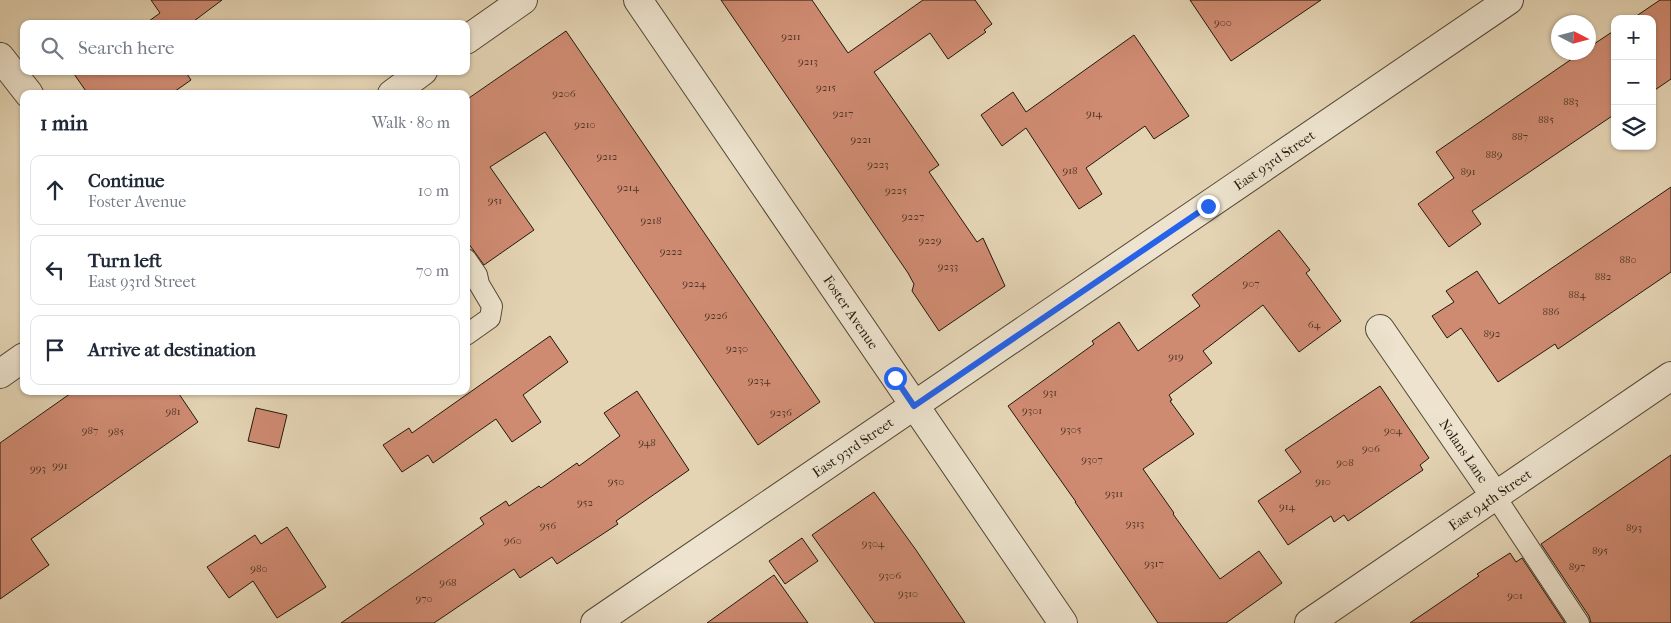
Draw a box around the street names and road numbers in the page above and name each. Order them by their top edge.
street label: East 93rd Street [1230,126,1318,194]
street label: Foster Avenue [820,272,882,353]
street label: East 93rd Street [809,414,897,481]
street label: Nolans Lane [1436,416,1492,486]
street label: East 94th Street [1445,465,1535,534]

